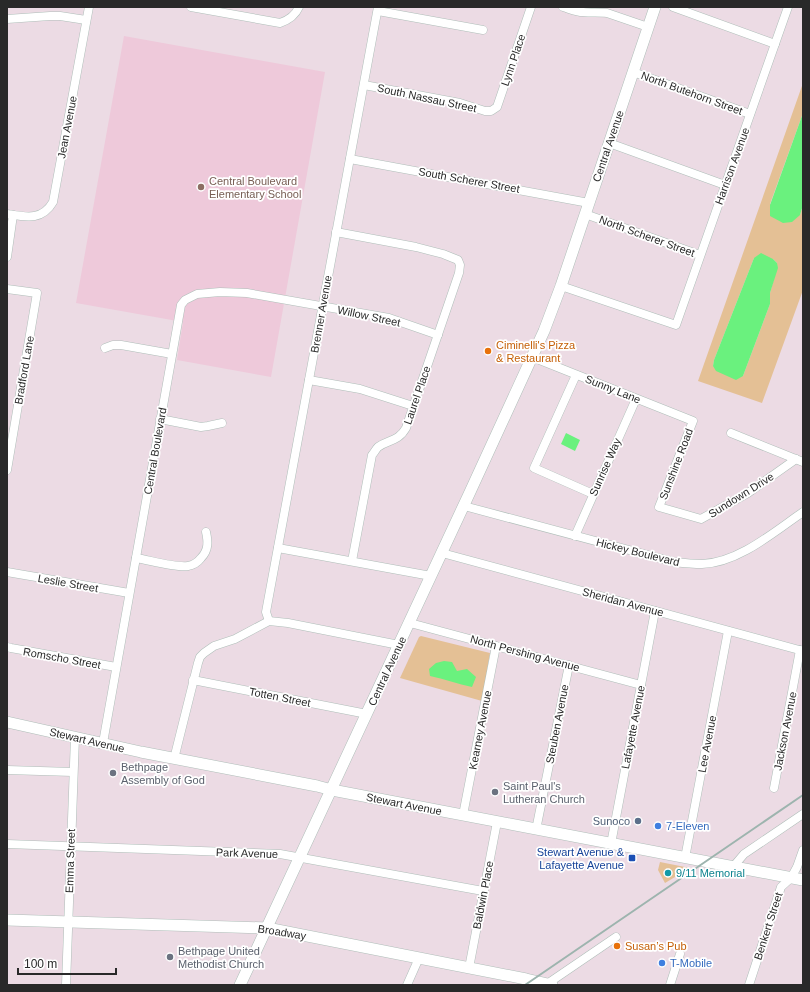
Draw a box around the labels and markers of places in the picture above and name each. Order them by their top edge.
place label: Central Boulevard Elementary School [209,175,301,200]
marker: Central Boulevard Elementary School [196,182,206,192]
place label: Ciminelli's Pizza & Restaurant [496,339,576,364]
marker: Ciminelli's Pizza & Restaurant [483,346,493,356]
place label: Bethpage Assembly of God [121,761,205,786]
marker: Bethpage Assembly of God [108,768,118,778]
place label: Saint Paul's Lutheran Church [503,780,585,805]
marker: Saint Paul's Lutheran Church [490,787,500,797]
place label: Sunoco [593,815,630,827]
marker: Sunoco [633,816,643,826]
place label: 7-Eleven [666,820,709,832]
marker: 7-Eleven [653,821,663,831]
place label: Stewart Avenue & Lafayette Avenue [537,846,625,871]
marker: Stewart Avenue & Lafayette Avenue [627,853,637,863]
place label: 9/11 Memorial [676,867,745,879]
marker: 9/11 Memorial [663,868,673,878]
place label: Susan’s Pub [625,940,687,952]
marker: Susan’s Pub [612,941,622,951]
place label: Bethpage United Methodist Church [178,945,264,970]
marker: Bethpage United Methodist Church [165,952,175,962]
place label: T-Mobile [670,957,712,969]
marker: T-Mobile [657,958,667,968]

